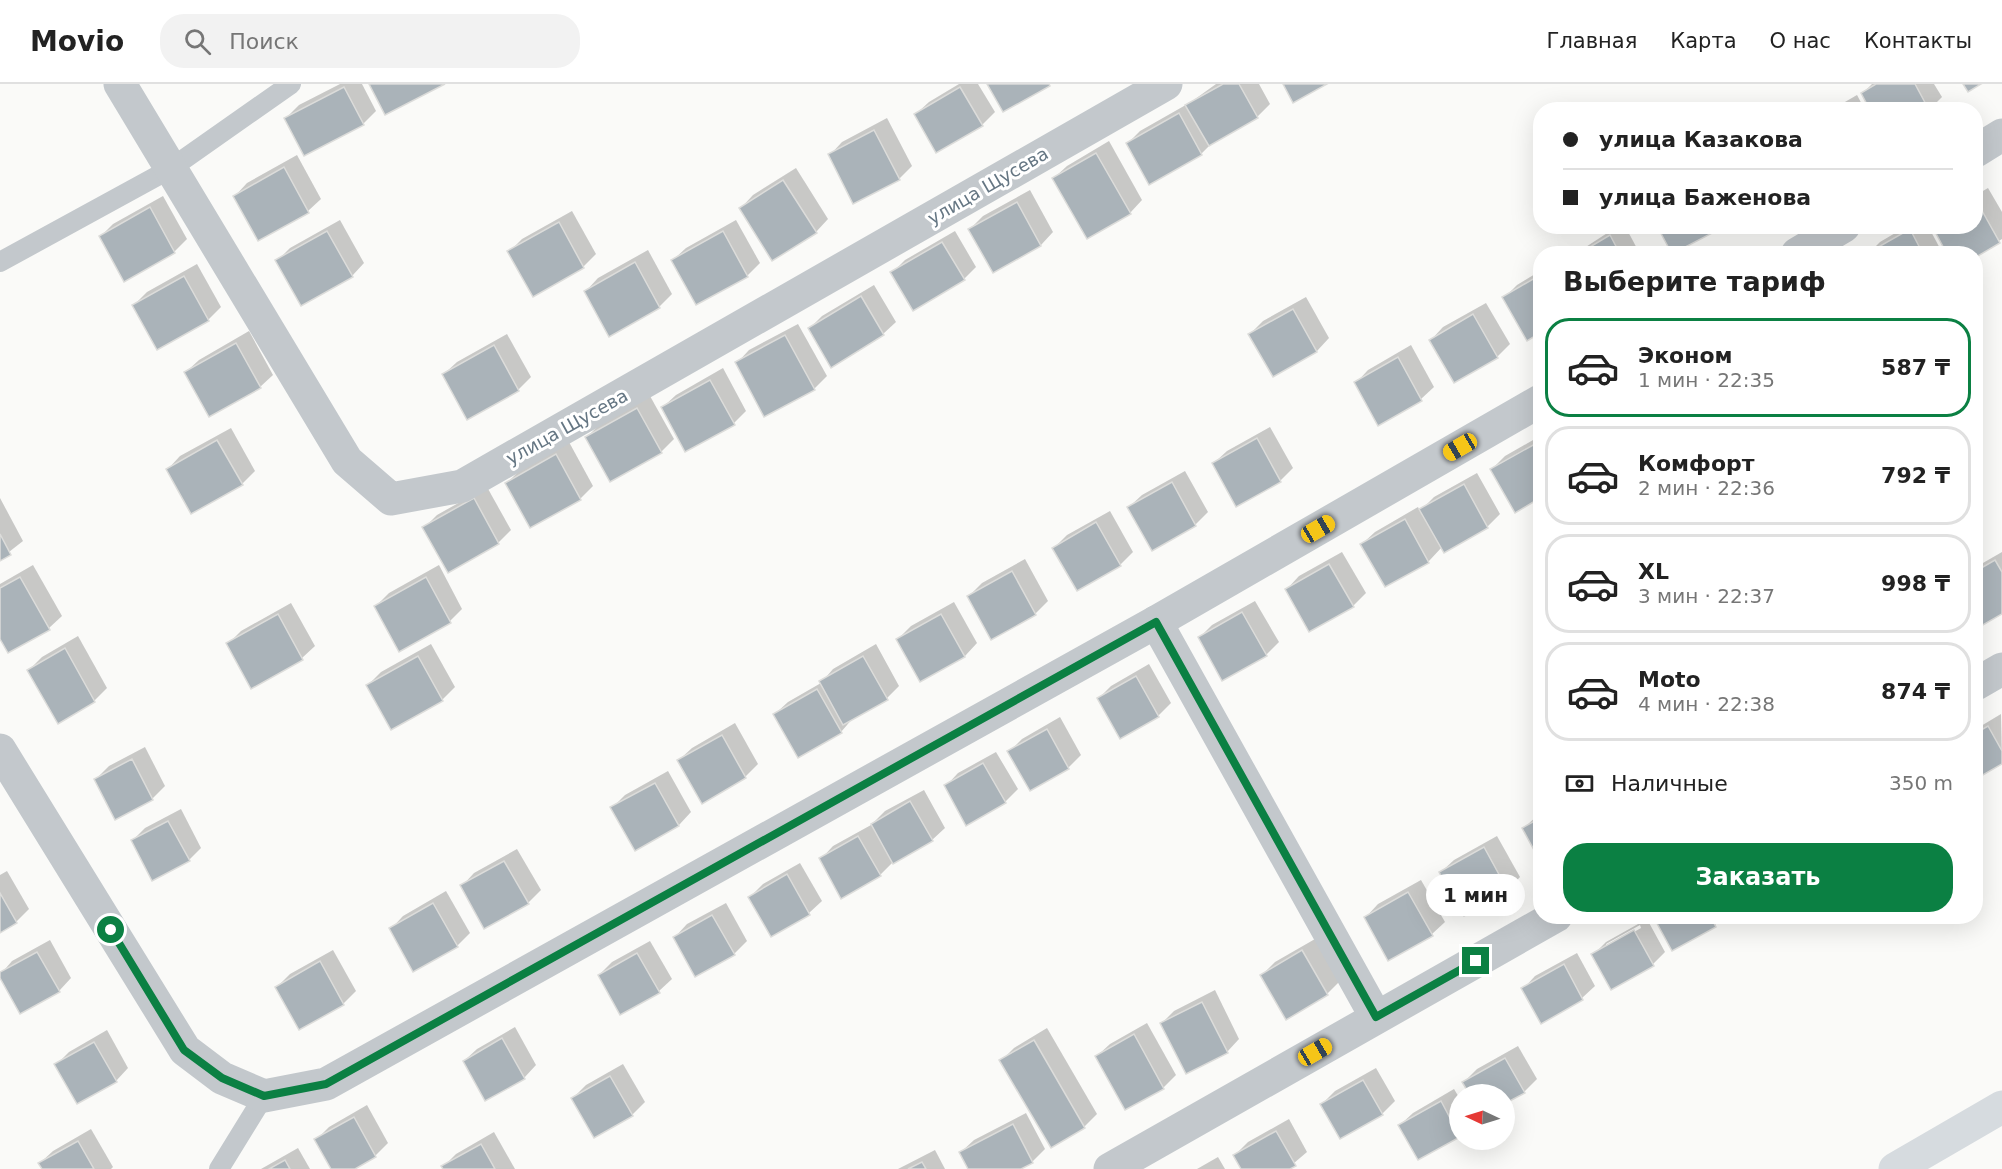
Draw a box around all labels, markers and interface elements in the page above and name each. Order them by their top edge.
search box [160,14,580,68]
text: Movio [30,25,124,58]
icon: search [181,25,214,58]
text: Поиск [229,29,299,54]
text: Главная [1547,29,1637,53]
text: Карта [1670,29,1737,53]
text: О нас [1770,29,1831,53]
text: Контакты [1864,29,1972,53]
text: улица Казакова [1599,127,1803,152]
street label: улица Щусева [924,143,1052,229]
text: улица Баженова [1599,185,1811,210]
text: Выберите тариф [1563,266,1826,297]
icon: car [1566,341,1620,395]
text: Эконом [1638,343,1733,368]
text: 587 ₸ [1881,355,1950,380]
text: 1 мин · 22:35 [1638,368,1775,392]
street label: улица Щусева [502,384,631,469]
car [1440,430,1480,464]
icon: car [1566,449,1620,503]
text: Комфорт [1638,451,1755,476]
text: 792 ₸ [1881,463,1950,488]
text: 2 мин · 22:36 [1638,476,1775,500]
car [1298,512,1338,546]
icon: car [1566,557,1620,611]
text: XL [1638,559,1669,584]
text: 998 ₸ [1881,571,1950,596]
text: 3 мин · 22:37 [1638,584,1775,608]
icon: car [1566,665,1620,719]
text: Moto [1638,667,1701,692]
text: 874 ₸ [1881,679,1950,704]
text: 4 мин · 22:38 [1638,692,1775,716]
icon: cash [1563,767,1596,800]
text: Наличные [1611,771,1728,796]
text: 350 m [1889,771,1953,795]
button: Заказать [1563,843,1953,912]
callout: 1 мин [1426,874,1526,916]
text: 1 мин [1443,883,1508,907]
route start [97,916,124,943]
route end [1462,947,1489,974]
car [1295,1035,1335,1069]
north arrow [1449,1084,1515,1150]
map controls [1449,1084,1515,1150]

